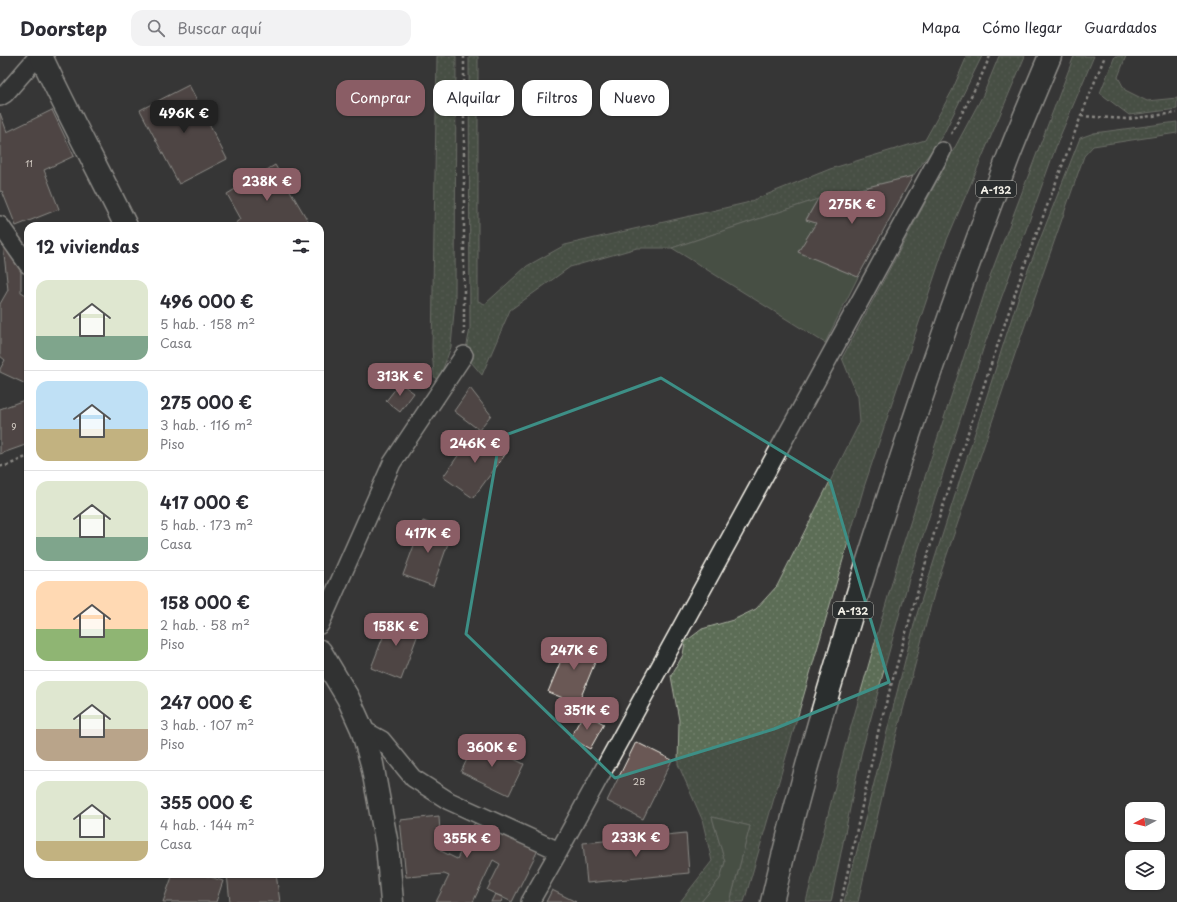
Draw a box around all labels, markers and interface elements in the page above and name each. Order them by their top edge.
search box [131,10,411,46]
text: Doorstep [20,14,107,42]
text: Buscar aquí [177,16,262,39]
icon: search [145,17,167,39]
text: Mapa [922,17,960,38]
text: Cómo llegar [982,17,1062,38]
text: Guardados [1084,17,1157,38]
chip: Comprar [336,80,425,116]
chip: Alquilar [433,80,514,116]
chip: Filtros [522,80,592,116]
chip: Nuevo [600,80,669,116]
pin: 496K € [151,100,217,134]
text: 496K € [159,103,209,122]
house number: 11 [25,156,33,170]
pin: 238K € [234,168,300,202]
text: 238K € [242,171,292,190]
road number: A-132 [976,181,1016,197]
pin: 275K € [819,191,885,225]
text: 275K € [828,194,876,213]
text: 12 viviendas [36,233,139,259]
icon: filters [290,235,312,257]
text: 496 000 € [160,288,254,314]
icon: home [68,296,116,344]
text: 5 hab. · 158 m² [160,314,255,333]
text: Casa [160,333,192,352]
pin: 313K € [367,363,433,397]
text: 313K € [377,366,423,385]
text: 275 000 € [160,389,252,415]
icon: home [68,397,116,445]
text: 3 hab. · 116 m² [160,415,253,434]
house number: 9 [11,419,17,433]
pin: 246K € [442,430,508,464]
text: 246K € [449,433,501,452]
text: Piso [160,434,185,453]
text: 417 000 € [160,489,249,515]
icon: home [68,497,116,545]
text: 5 hab. · 173 m² [160,515,253,534]
pin: 417K € [395,520,461,554]
text: 417K € [405,523,451,542]
text: Casa [160,534,192,553]
text: 158 000 € [160,589,250,615]
icon: home [68,597,116,645]
road number: A-132 [833,602,873,618]
pin: 158K € [363,613,429,647]
text: 2 hab. · 58 m² [160,615,250,634]
text: 158K € [373,616,419,635]
text: Piso [160,634,185,653]
pin: 247K € [541,637,607,671]
text: 247K € [550,640,598,659]
text: 247 000 € [160,689,252,715]
icon: home [68,697,116,745]
pin: 351K € [554,697,620,731]
text: 351K € [564,700,610,719]
text: 3 hab. · 107 m² [160,715,254,734]
text: Piso [160,734,185,753]
pin: 360K € [459,734,525,768]
text: 360K € [467,737,517,756]
house number: 2B [633,774,645,788]
text: 355 000 € [160,789,253,815]
icon: home [68,797,116,845]
north arrow [1125,802,1165,842]
map controls [1125,802,1165,890]
text: 4 hab. · 144 m² [160,815,255,834]
pin: 233K € [603,824,669,858]
pin: 355K € [434,825,500,859]
text: 233K € [611,827,661,846]
text: 355K € [443,828,491,847]
text: Casa [160,834,192,853]
button: layers [1125,850,1165,890]

